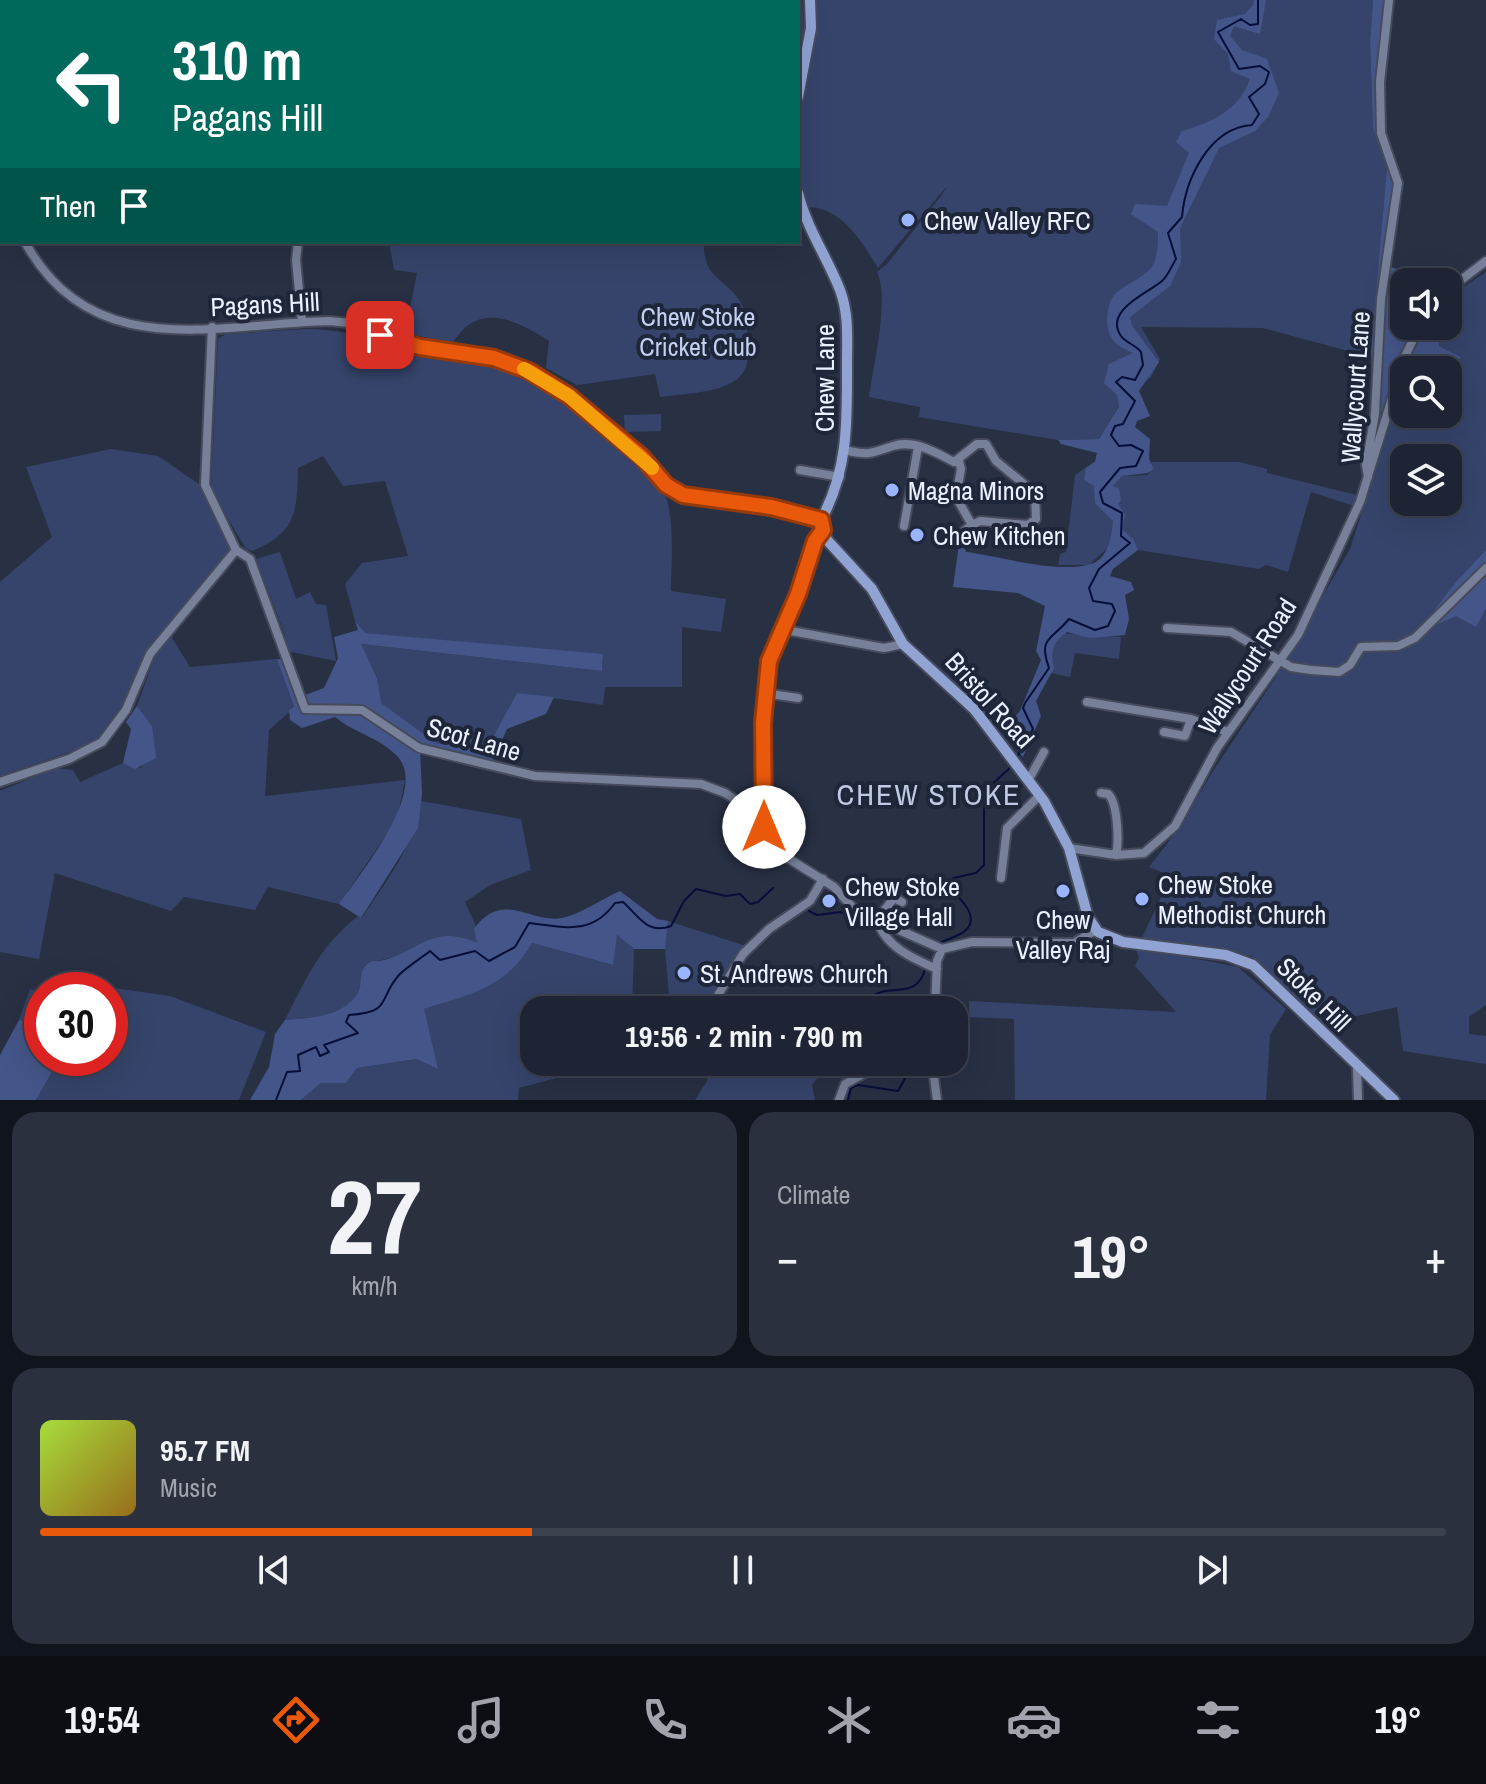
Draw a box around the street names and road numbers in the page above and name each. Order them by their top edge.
street label: Pagans Hill [210,284,320,324]
street label: Wallycourt Lane [1332,310,1378,464]
street label: Chew Lane [807,324,842,432]
street label: Wallycourt Road [1190,591,1304,741]
street label: Bristol Road [938,645,1042,755]
street label: Scot Lane [423,709,525,769]
street label: Stoke Hill [1269,949,1359,1039]

